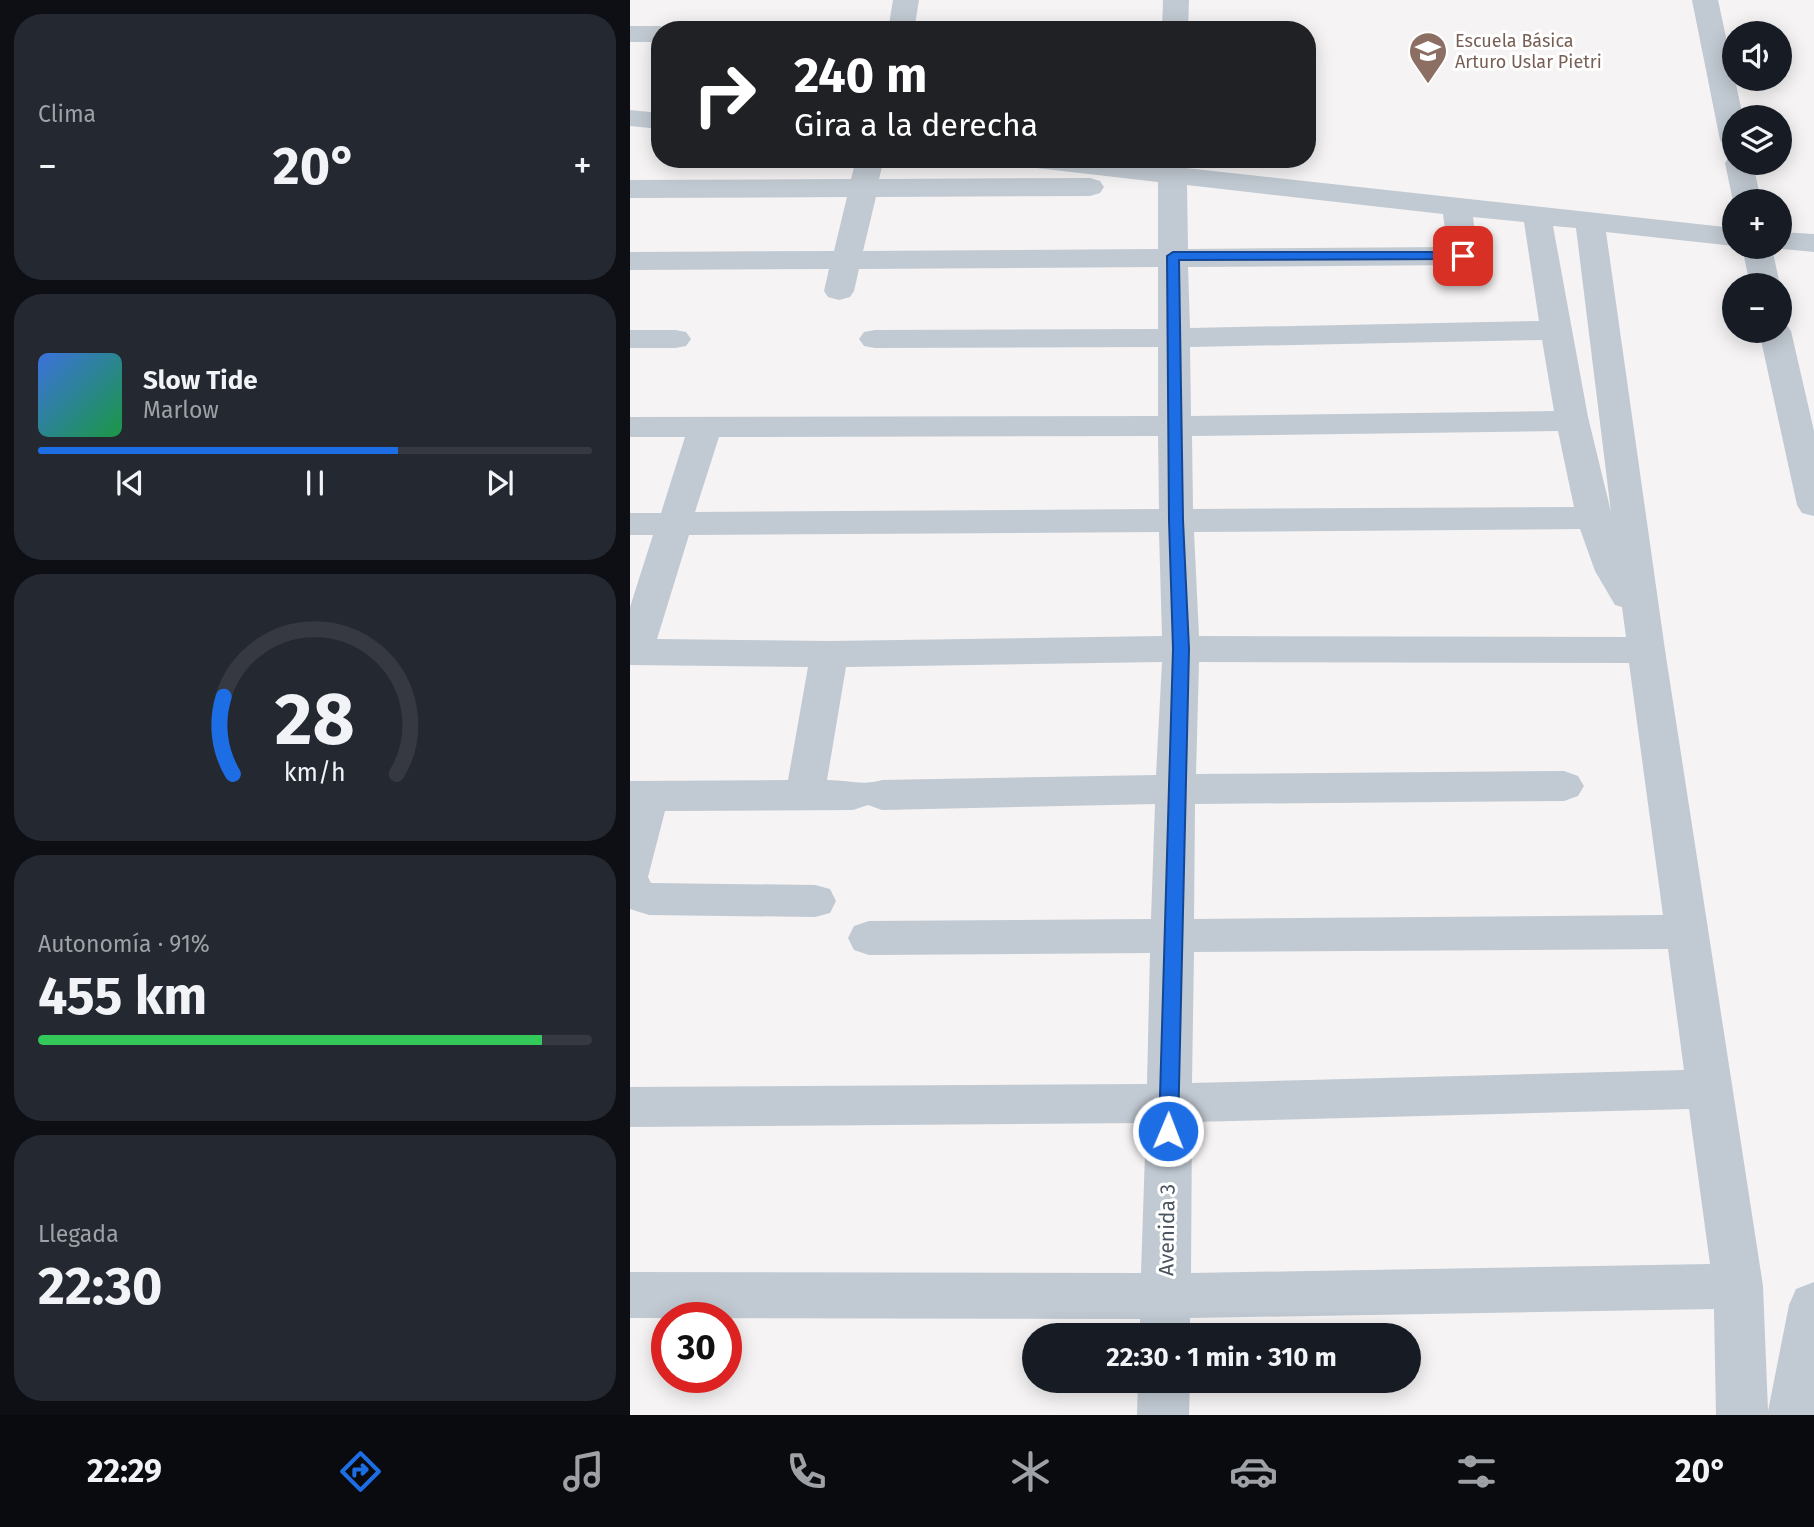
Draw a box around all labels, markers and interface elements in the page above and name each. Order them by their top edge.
map controls [1722,21,1792,343]
button: sound [1722,21,1792,91]
school or university icon: Escuela Básica Arturo Uslar Pietri [1407,30,1449,85]
place label: Escuela Básica Arturo Uslar Pietri [1455,30,1602,73]
text: 240 m [794,46,927,105]
icon: right [679,49,770,140]
text: Clima [38,100,96,128]
button: layers [1722,105,1792,175]
text: Gira a la derecha [794,106,1038,144]
text: 20° [273,135,357,198]
text: − [38,143,57,189]
text: + [573,143,592,189]
button: + [1722,189,1792,259]
pin [1433,226,1493,286]
icon: arrive [1444,237,1482,275]
button: − [1722,273,1792,343]
text: Slow Tide [143,365,258,396]
text: Marlow [143,396,219,424]
icon: previous [111,464,149,502]
icon: pause [296,464,334,502]
icon: next [481,464,519,502]
text: 28 [275,676,355,763]
text: km/h [284,757,346,787]
text: Autonomía · 91% [38,930,210,958]
text: 455 km [38,965,207,1028]
position arrow [1131,1094,1205,1168]
street label: Avenida 3 [1153,1184,1181,1276]
text: Llegada [38,1220,119,1248]
text: 22:30 [38,1255,163,1318]
speed limit sign: 30 [651,1302,742,1393]
text: 22:30 · 1 min · 310 m [1106,1342,1337,1373]
icon: directions [336,1447,385,1496]
icon: music [559,1447,608,1496]
icon: phone [782,1447,831,1496]
icon: climate [1006,1447,1055,1496]
icon: car [1229,1447,1278,1496]
icon: filters [1452,1447,1501,1496]
text: 22:29 [87,1452,162,1490]
text: 20° [1675,1452,1727,1490]

